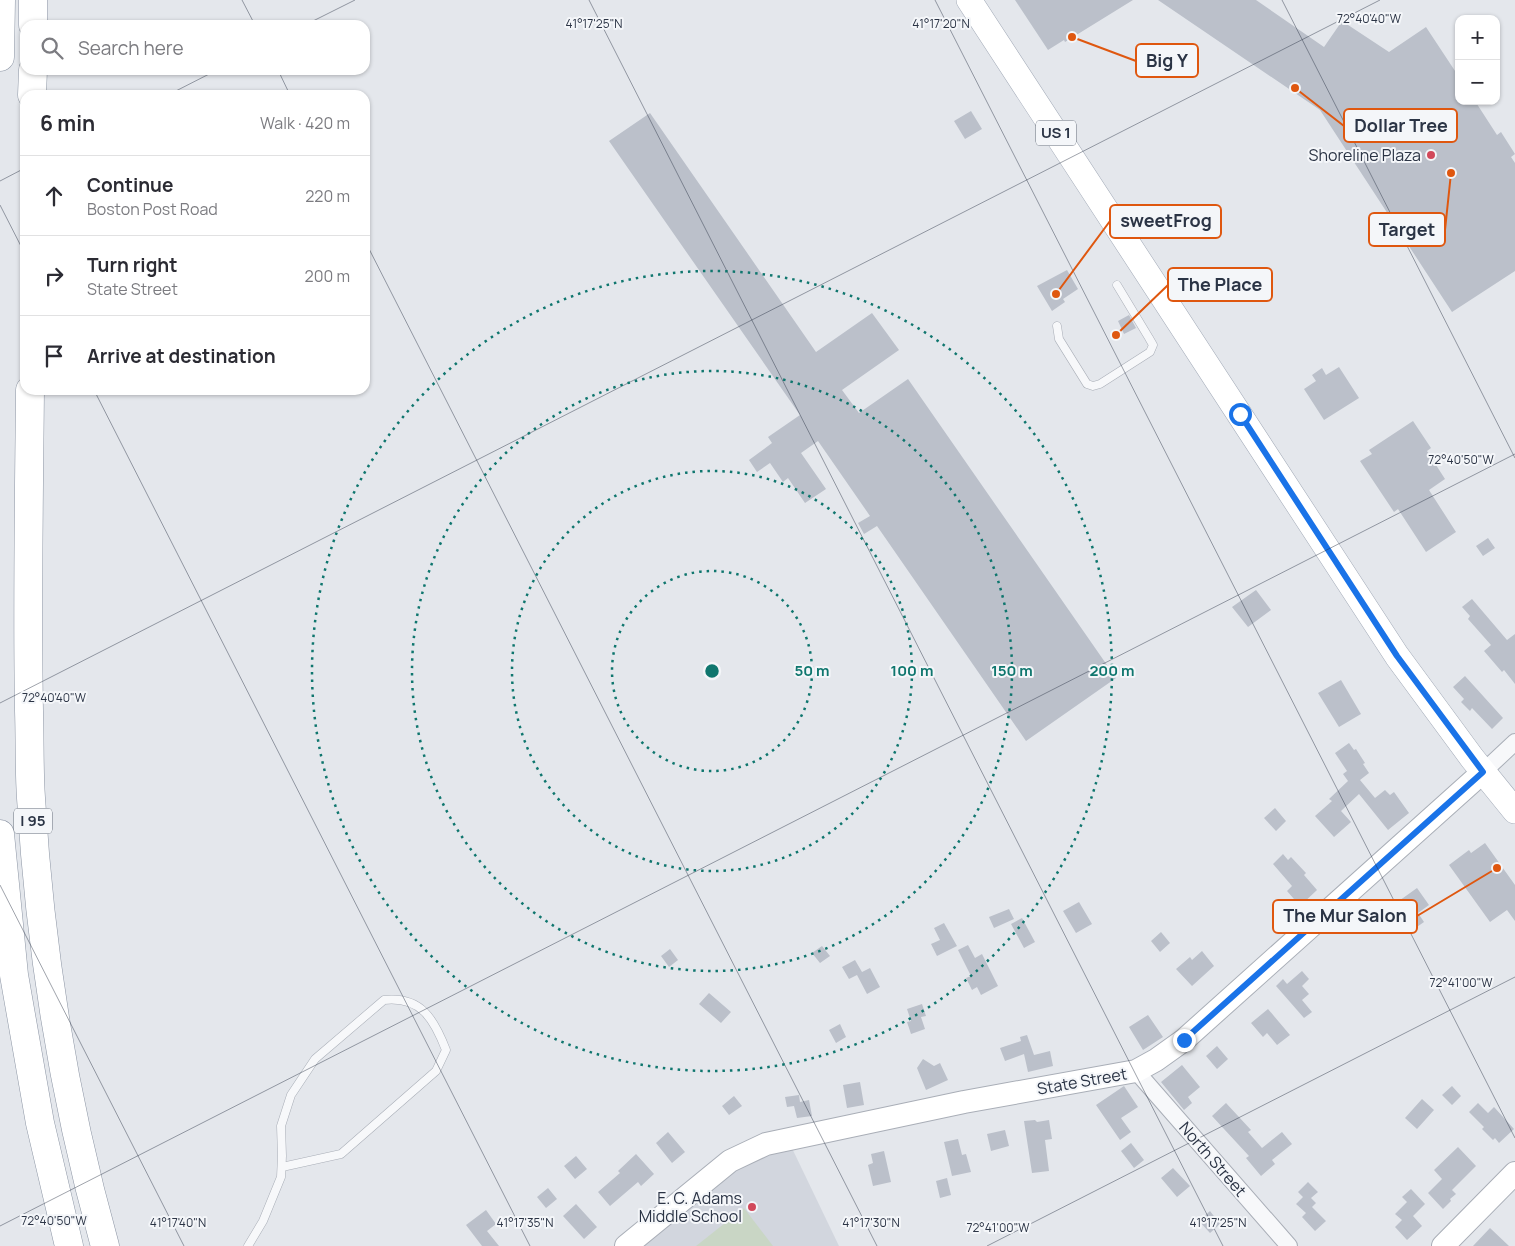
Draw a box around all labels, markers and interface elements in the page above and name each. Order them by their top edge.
text: 72°40'40"W [1337,10,1402,27]
text: 41°17'25"N [565,15,623,32]
text: 41°17'20"N [912,15,970,32]
map controls [1455,15,1500,105]
button: + [1455,15,1500,60]
search box [20,20,370,75]
icon: search [38,34,66,62]
text: Search here [78,35,184,61]
callout: Big Y [1136,44,1198,77]
text: Big Y [1146,48,1188,72]
button: − [1455,60,1500,105]
text: 6 min [40,109,95,137]
callout: Dollar Tree [1344,109,1457,142]
text: Walk · 420 m [260,112,350,134]
text: Dollar Tree [1354,113,1448,137]
road number: US 1 [1036,120,1076,146]
place label: Shoreline Plaza [1309,144,1421,166]
marker: Shoreline Plaza [1425,149,1437,161]
text: Continue [87,172,173,198]
icon: ahead [40,182,68,210]
text: 220 m [305,185,350,207]
text: Boston Post Road [87,198,218,220]
callout: sweetFrog [1110,205,1221,238]
text: sweetFrog [1120,208,1212,232]
callout: Target [1369,213,1445,246]
text: Target [1379,217,1435,241]
text: Turn right [87,252,177,278]
icon: right [40,262,68,290]
text: 200 m [305,265,350,287]
callout: The Place [1168,268,1272,301]
text: The Place [1178,272,1262,296]
text: State Street [87,278,178,300]
icon: arrive [40,342,68,370]
text: Arrive at destination [87,343,276,369]
route start [1229,403,1252,426]
text: 72°40'50"W [1428,451,1494,468]
text: 50 m [794,660,830,681]
text: 100 m [891,660,933,681]
text: 150 m [991,660,1033,681]
text: 200 m [1089,660,1135,681]
centre of rings [703,662,721,680]
text: 72°40'40"W [22,689,87,706]
road number: I 95 [14,808,52,834]
callout: The Mur Salon [1273,900,1417,933]
text: The Mur Salon [1283,903,1407,927]
text: 72°41'00"W [1429,974,1493,991]
route end [1173,1029,1196,1052]
street label: State Street [1035,1062,1129,1100]
street label: North Street [1174,1117,1252,1201]
place label: E. C. Adams Middle School [639,1187,742,1227]
marker: E. C. Adams Middle School [746,1201,758,1213]
text: 72°40'50"W [21,1212,87,1229]
text: 41°17'40"N [150,1214,206,1231]
text: 41°17'35"N [497,1214,553,1231]
text: 41°17'30"N [842,1214,900,1231]
text: 41°17'25"N [1189,1214,1247,1231]
text: 72°41'00"W [966,1219,1030,1236]

